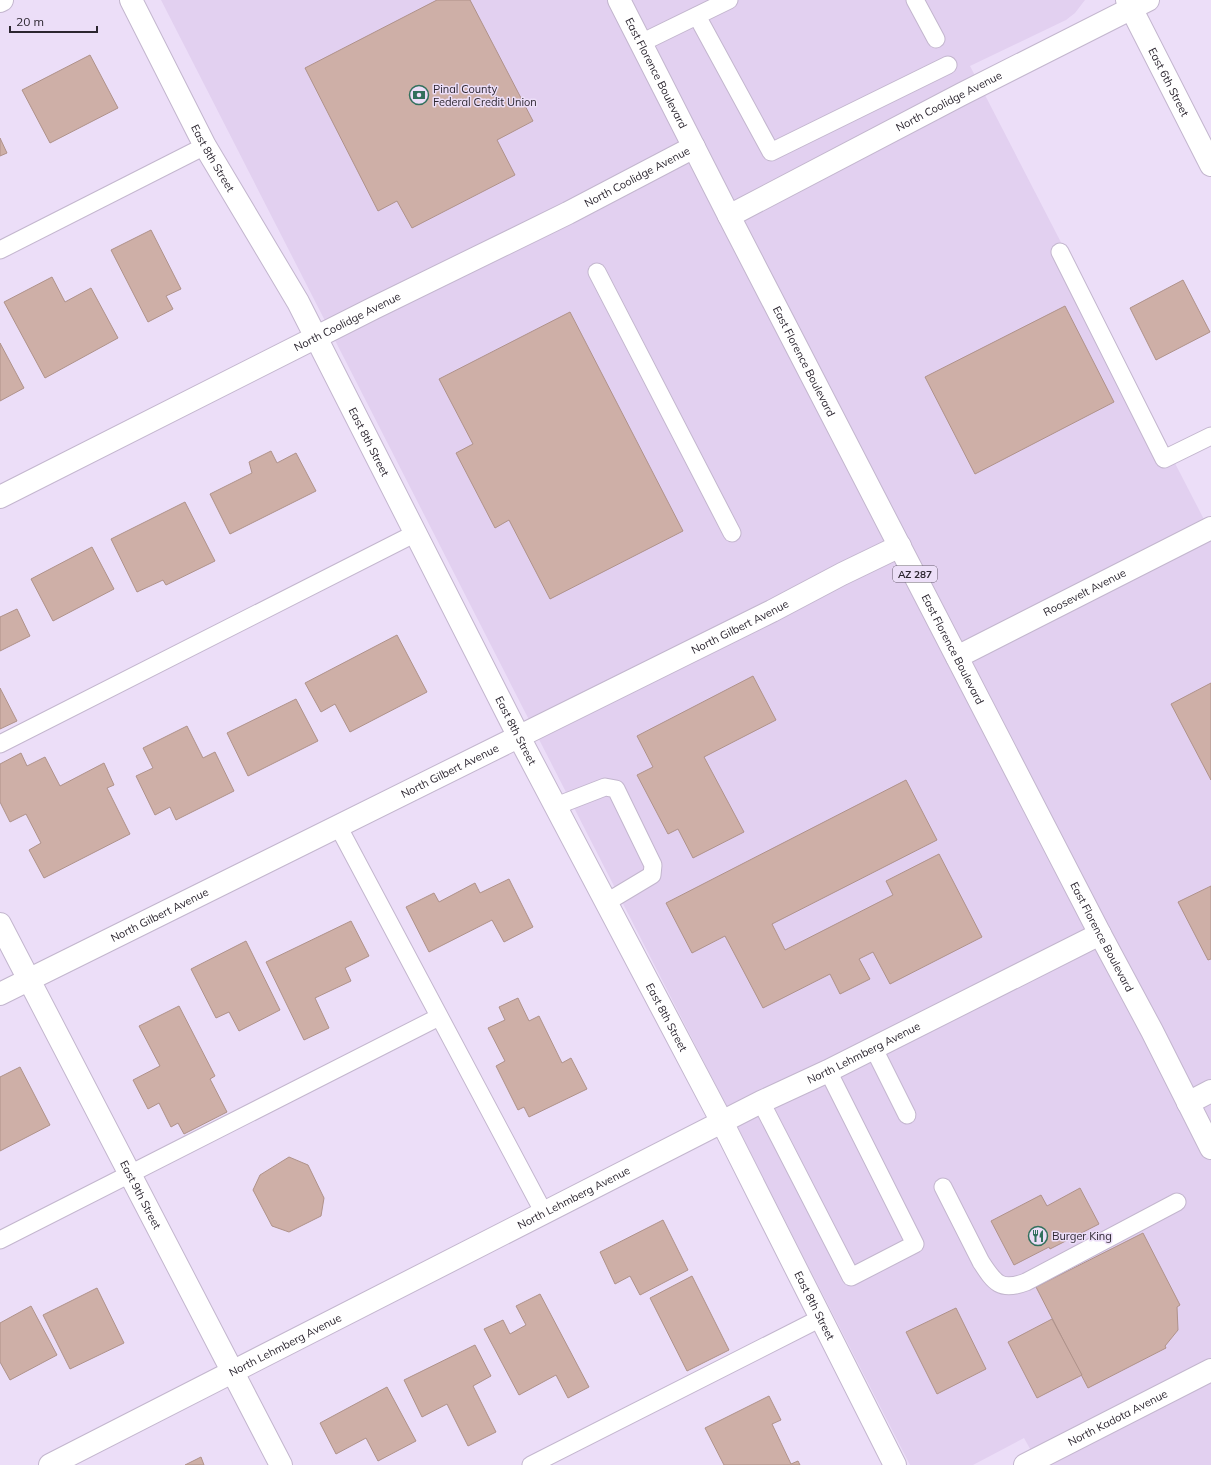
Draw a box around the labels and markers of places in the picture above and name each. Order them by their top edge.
place label: Pinal County Federal Credit Union [433,82,537,109]
bank icon: Pinal County Federal Credit Union [408,84,430,106]
restaurant icon: Burger King [1027,1225,1049,1247]
place label: Burger King [1052,1229,1112,1243]

